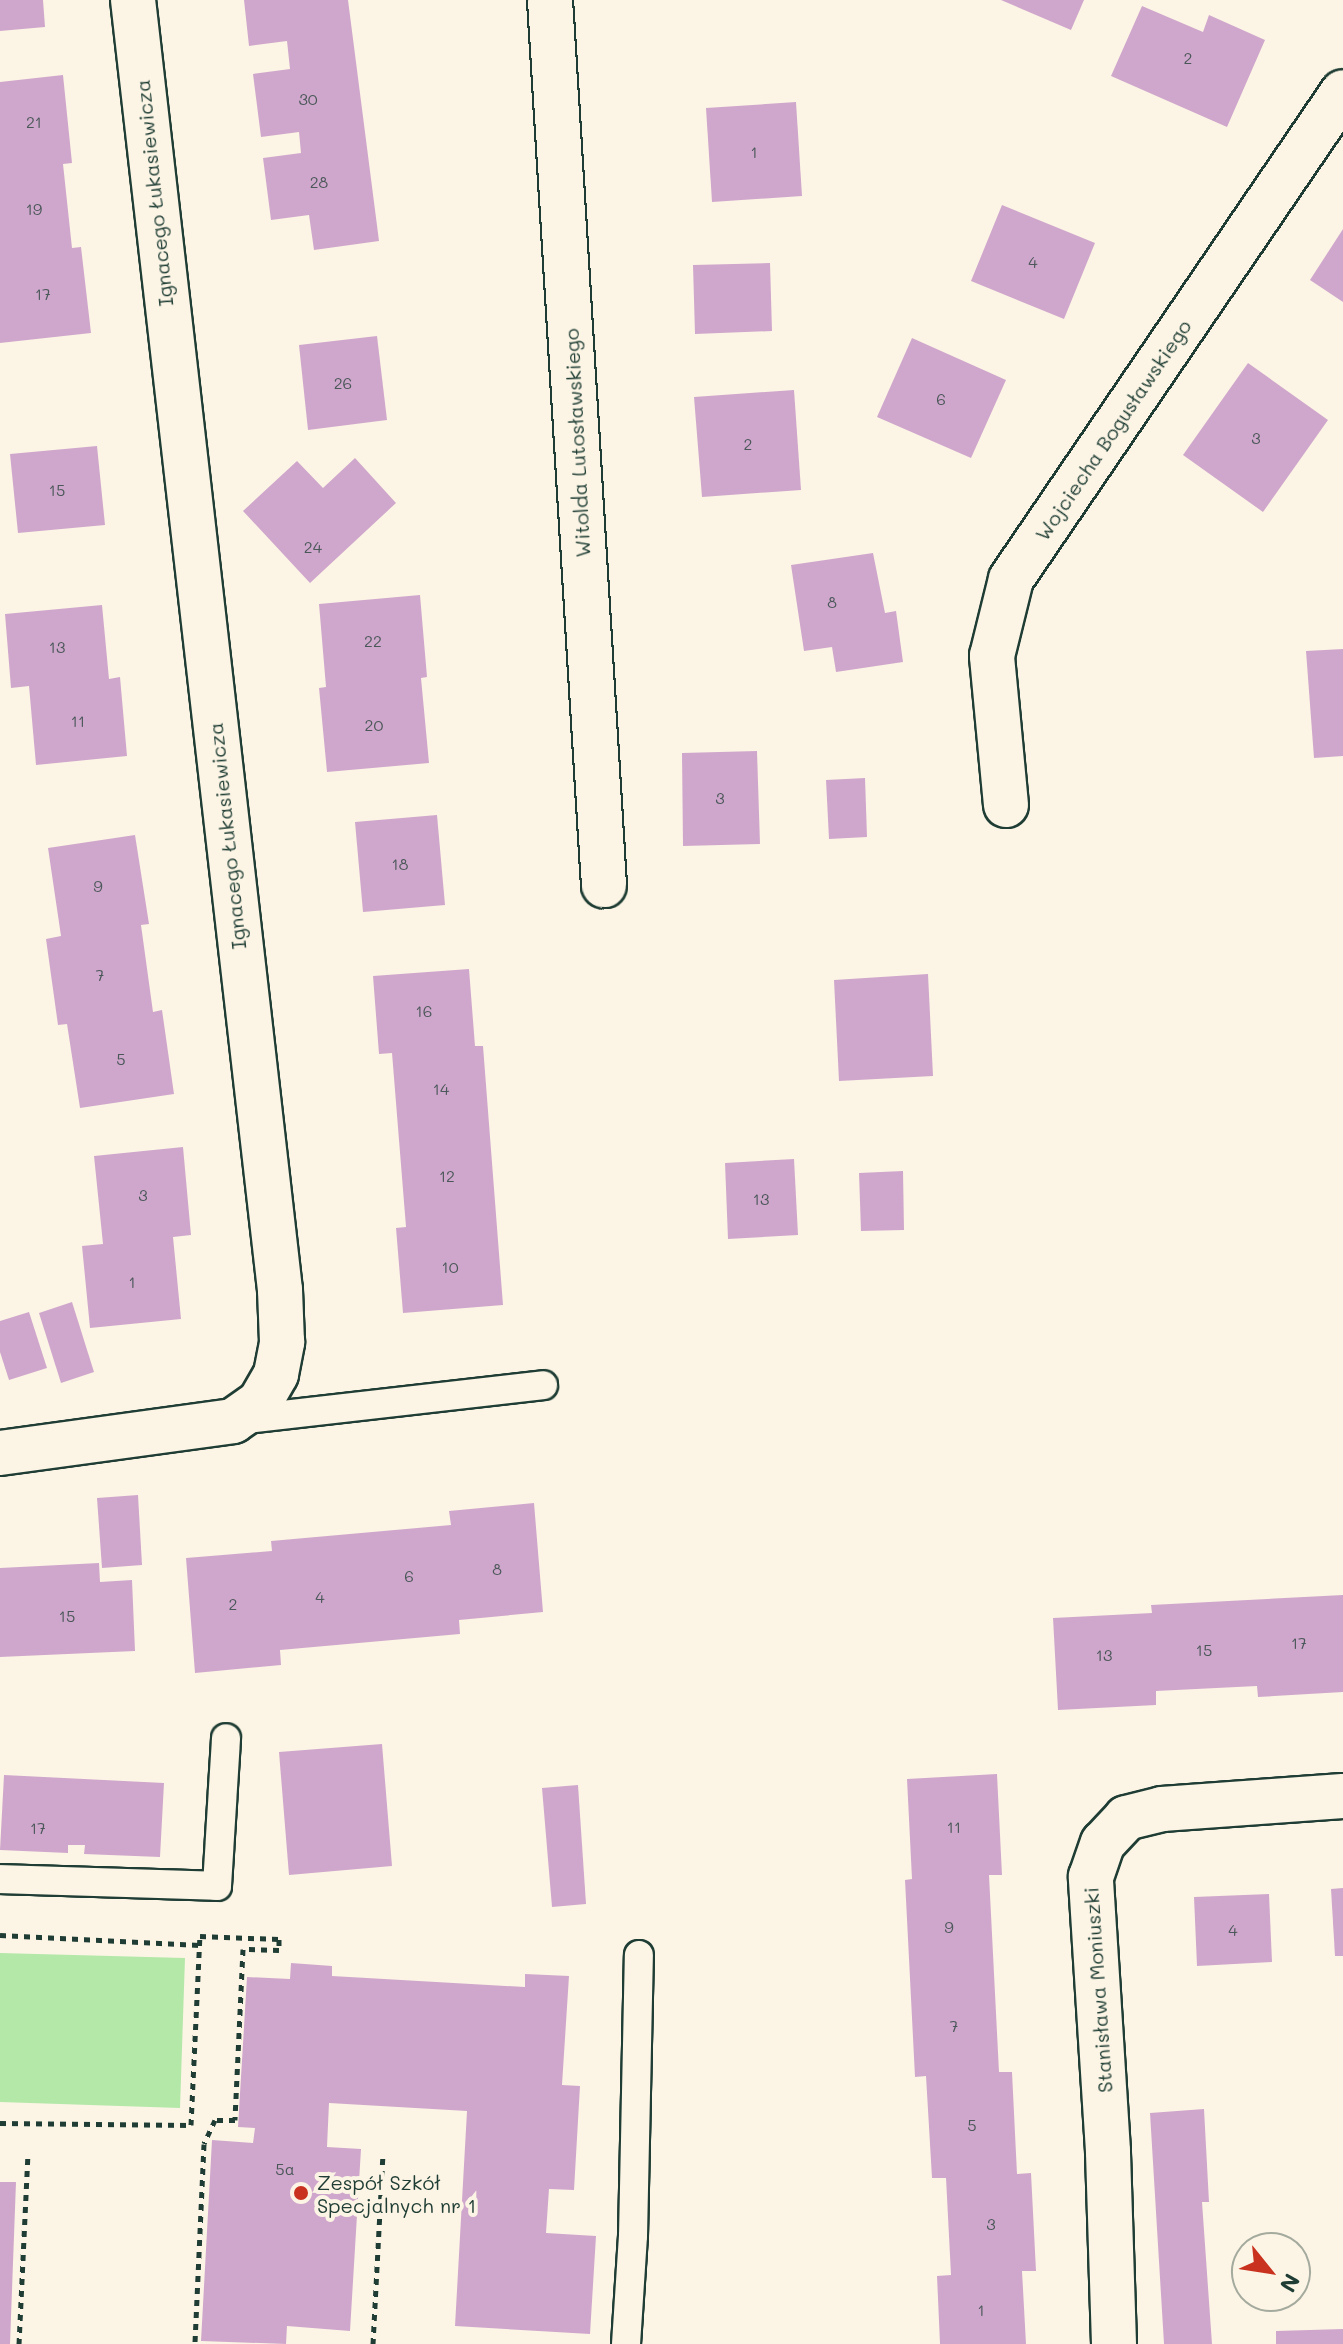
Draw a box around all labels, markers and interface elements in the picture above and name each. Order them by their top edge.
house number: 2 [1184,48,1192,68]
street label: Ignacego Łukasiewicza [130,79,178,307]
house number: 30 [298,89,318,109]
house number: 21 [26,112,42,132]
house number: 1 [750,142,758,162]
house number: 28 [310,172,328,192]
house number: 19 [26,199,42,219]
house number: 4 [1028,252,1038,272]
house number: 17 [35,284,51,304]
street label: Wojciecha Bogusławskiego [1030,315,1196,545]
street label: Witolda Lutosławskiego [559,328,595,558]
house number: 26 [334,373,352,393]
house number: 6 [936,389,946,409]
house number: 3 [1251,428,1261,448]
house number: 2 [744,434,752,454]
house number: 15 [49,480,65,500]
house number: 24 [304,537,322,557]
house number: 8 [827,592,837,612]
house number: 22 [364,631,382,651]
house number: 13 [49,637,65,657]
house number: 11 [71,711,85,731]
house number: 20 [365,715,383,735]
street label: Ignacego Łukasiewicza [203,722,251,950]
house number: 3 [715,788,725,808]
house number: 18 [392,854,408,874]
house number: 9 [93,876,103,896]
house number: 7 [96,965,104,985]
house number: 16 [416,1001,432,1021]
house number: 5 [116,1049,126,1069]
house number: 14 [433,1079,449,1099]
house number: 12 [439,1166,455,1186]
house number: 3 [138,1185,148,1205]
house number: 13 [753,1189,769,1209]
house number: 10 [441,1257,459,1277]
house number: 1 [128,1272,136,1292]
house number: 8 [492,1559,502,1579]
house number: 6 [404,1566,414,1586]
house number: 4 [315,1587,325,1607]
house number: 2 [229,1594,237,1614]
house number: 15 [59,1606,75,1626]
house number: 17 [1291,1633,1307,1653]
house number: 15 [1196,1640,1212,1660]
house number: 13 [1096,1645,1112,1665]
house number: 11 [947,1817,961,1837]
house number: 17 [30,1818,46,1838]
street label: Stanisława Moniuszki [1079,1886,1117,2094]
house number: 9 [944,1917,954,1937]
house number: 4 [1228,1920,1238,1940]
house number: 7 [950,2016,958,2036]
house number: 5 [967,2115,977,2135]
house number: 5a [275,2159,295,2179]
place label: Zespół Szkół Specjalnych nr 1 [317,2170,476,2217]
marker: Zespół Szkół Specjalnych nr 1 [292,2184,310,2202]
house number: 3 [986,2214,996,2234]
north arrow [1231,2232,1311,2312]
text: N [1274,2269,1307,2298]
house number: 1 [977,2300,985,2320]

